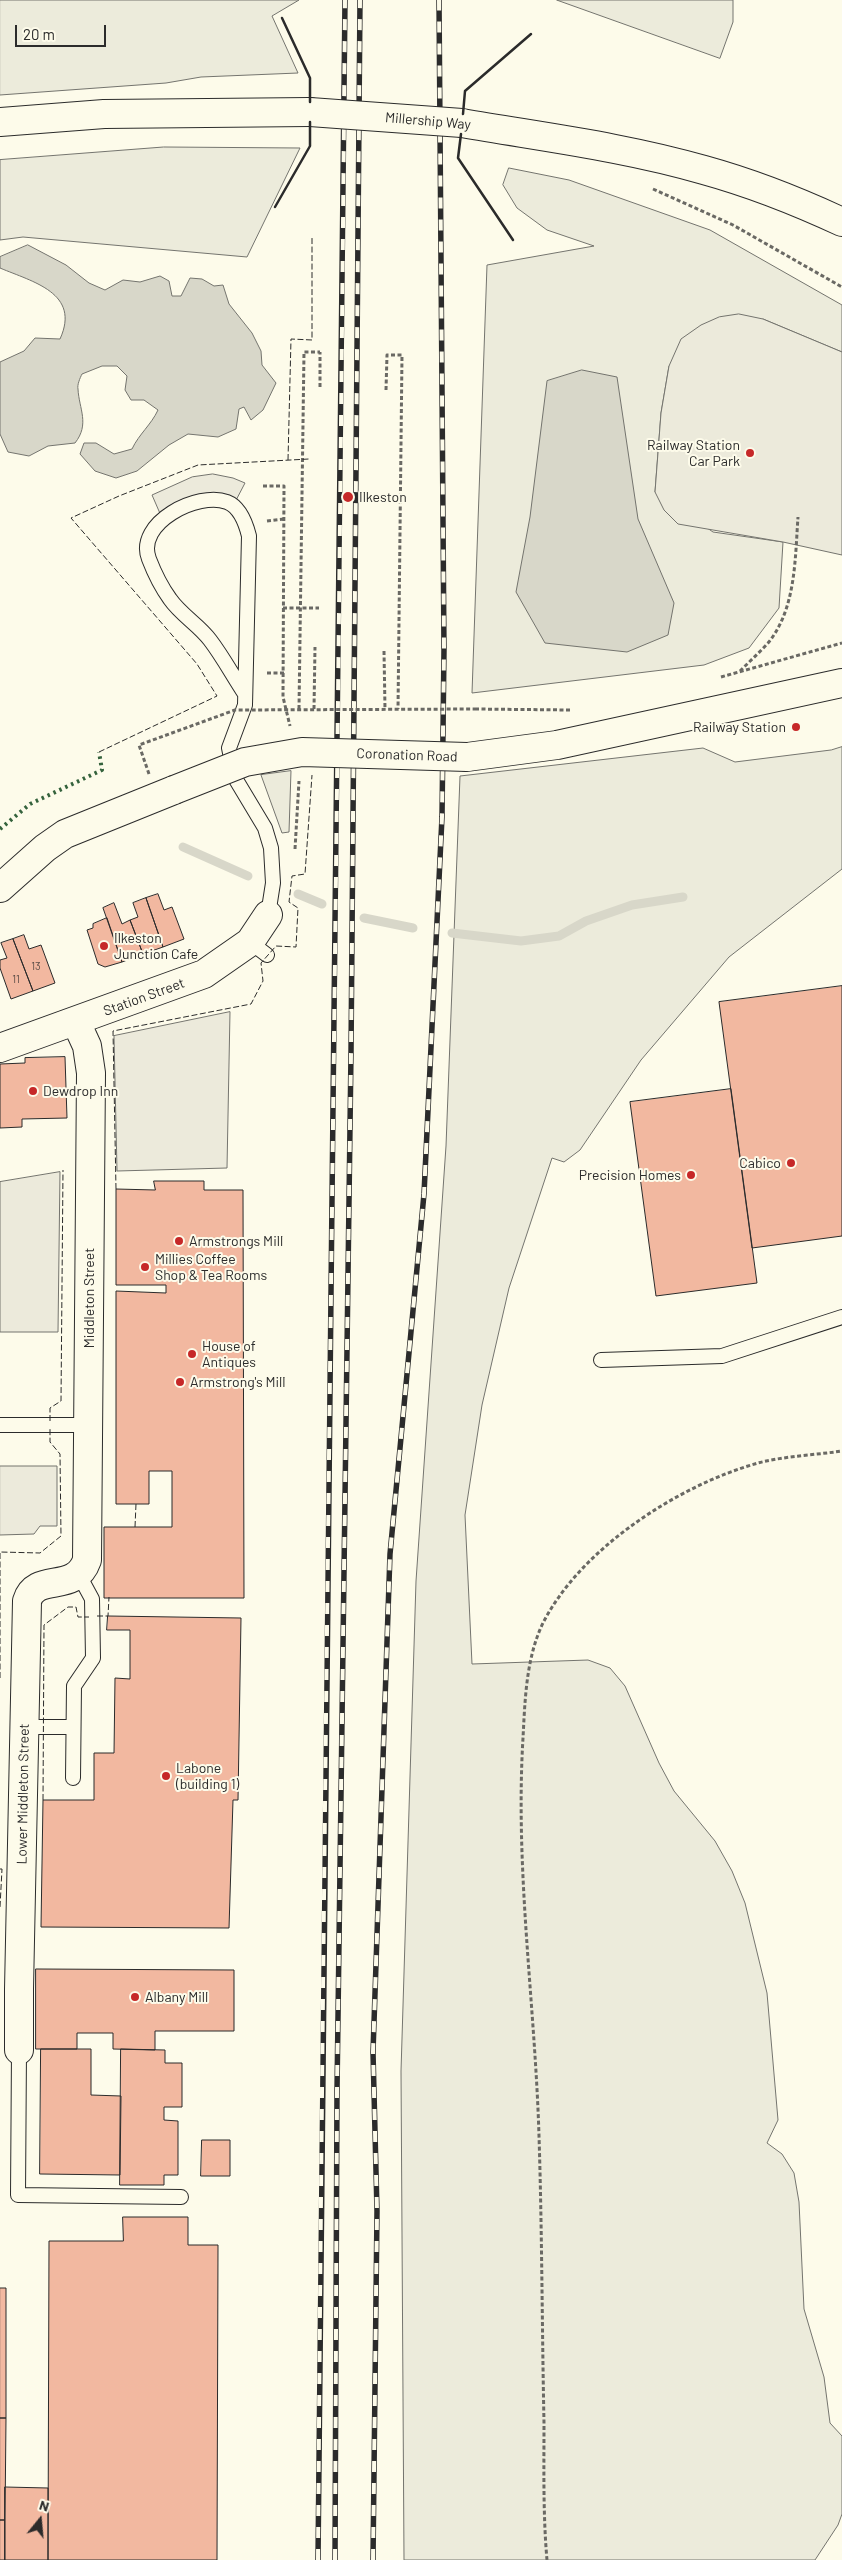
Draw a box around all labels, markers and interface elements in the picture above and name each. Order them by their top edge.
scale bar [18,15,109,47]
text: 20 m [23,25,55,43]
street label: Millership Way [384,109,472,133]
place label: Railway Station Car Park [647,437,740,470]
marker: Railway Station Car Park [744,447,756,459]
place label: Ilkeston [359,489,407,505]
marker: Ilkeston [341,490,355,504]
place label: Railway Station [693,719,786,735]
marker: Railway Station [790,721,802,733]
street label: Coronation Road [356,745,458,765]
place label: Ilkeston Junction Cafe [114,930,198,962]
marker: Ilkeston Junction Cafe [98,940,110,952]
house number: 13 [31,959,41,973]
house number: 11 [12,972,20,986]
street label: Station Street [101,975,187,1019]
place label: Dewdrop Inn [43,1083,118,1099]
marker: Dewdrop Inn [27,1085,39,1097]
place label: Cabico [739,1155,781,1171]
marker: Cabico [785,1157,797,1169]
place label: Precision Homes [579,1167,681,1183]
marker: Precision Homes [685,1169,697,1181]
place label: Armstrongs Mill [189,1233,283,1249]
marker: Armstrongs Mill [173,1235,185,1247]
street label: Middleton Street [81,1248,97,1348]
place label: Millies Coffee Shop & Tea Rooms [155,1251,267,1284]
marker: Millies Coffee Shop & Tea Rooms [139,1261,151,1273]
place label: House of Antiques [202,1338,256,1370]
marker: House of Antiques [186,1348,198,1360]
place label: Armstrong's Mill [190,1374,286,1390]
marker: Armstrong's Mill [174,1376,186,1388]
street label: Lower Middleton Street [13,1723,33,1865]
place label: Labone (building 1) [176,1760,239,1792]
marker: Labone (building 1) [160,1770,172,1782]
place label: Albany Mill [145,1989,208,2005]
marker: Albany Mill [129,1991,141,2003]
north arrow [15,2495,65,2545]
text: N [38,2496,51,2515]

